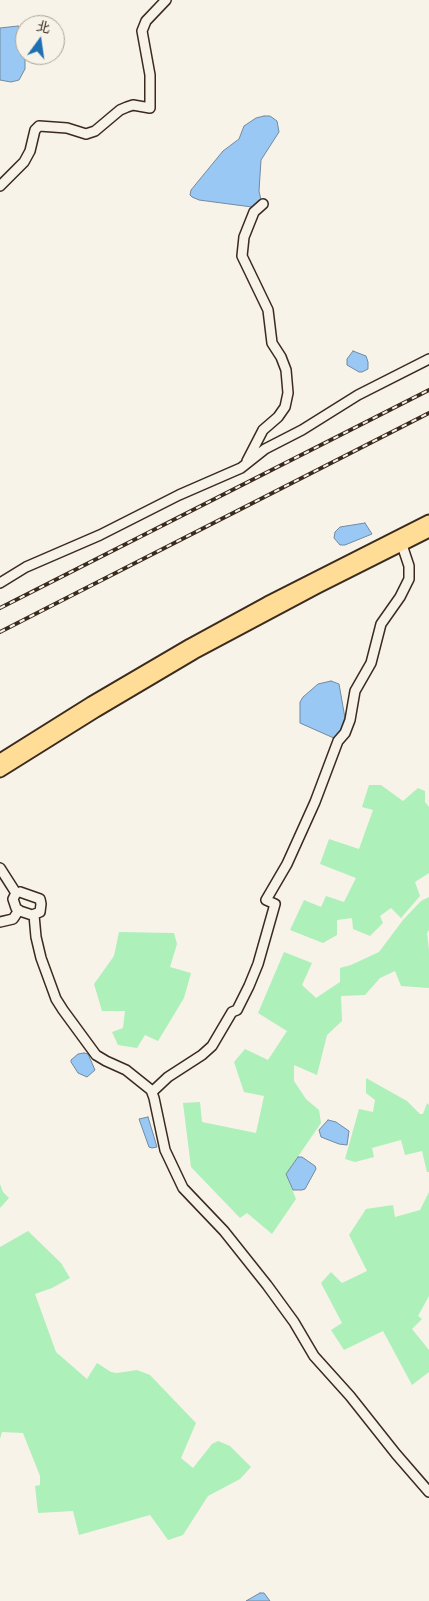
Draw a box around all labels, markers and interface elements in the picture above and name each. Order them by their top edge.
north arrow [15,15,65,65]
text: 北 [34,16,52,37]

